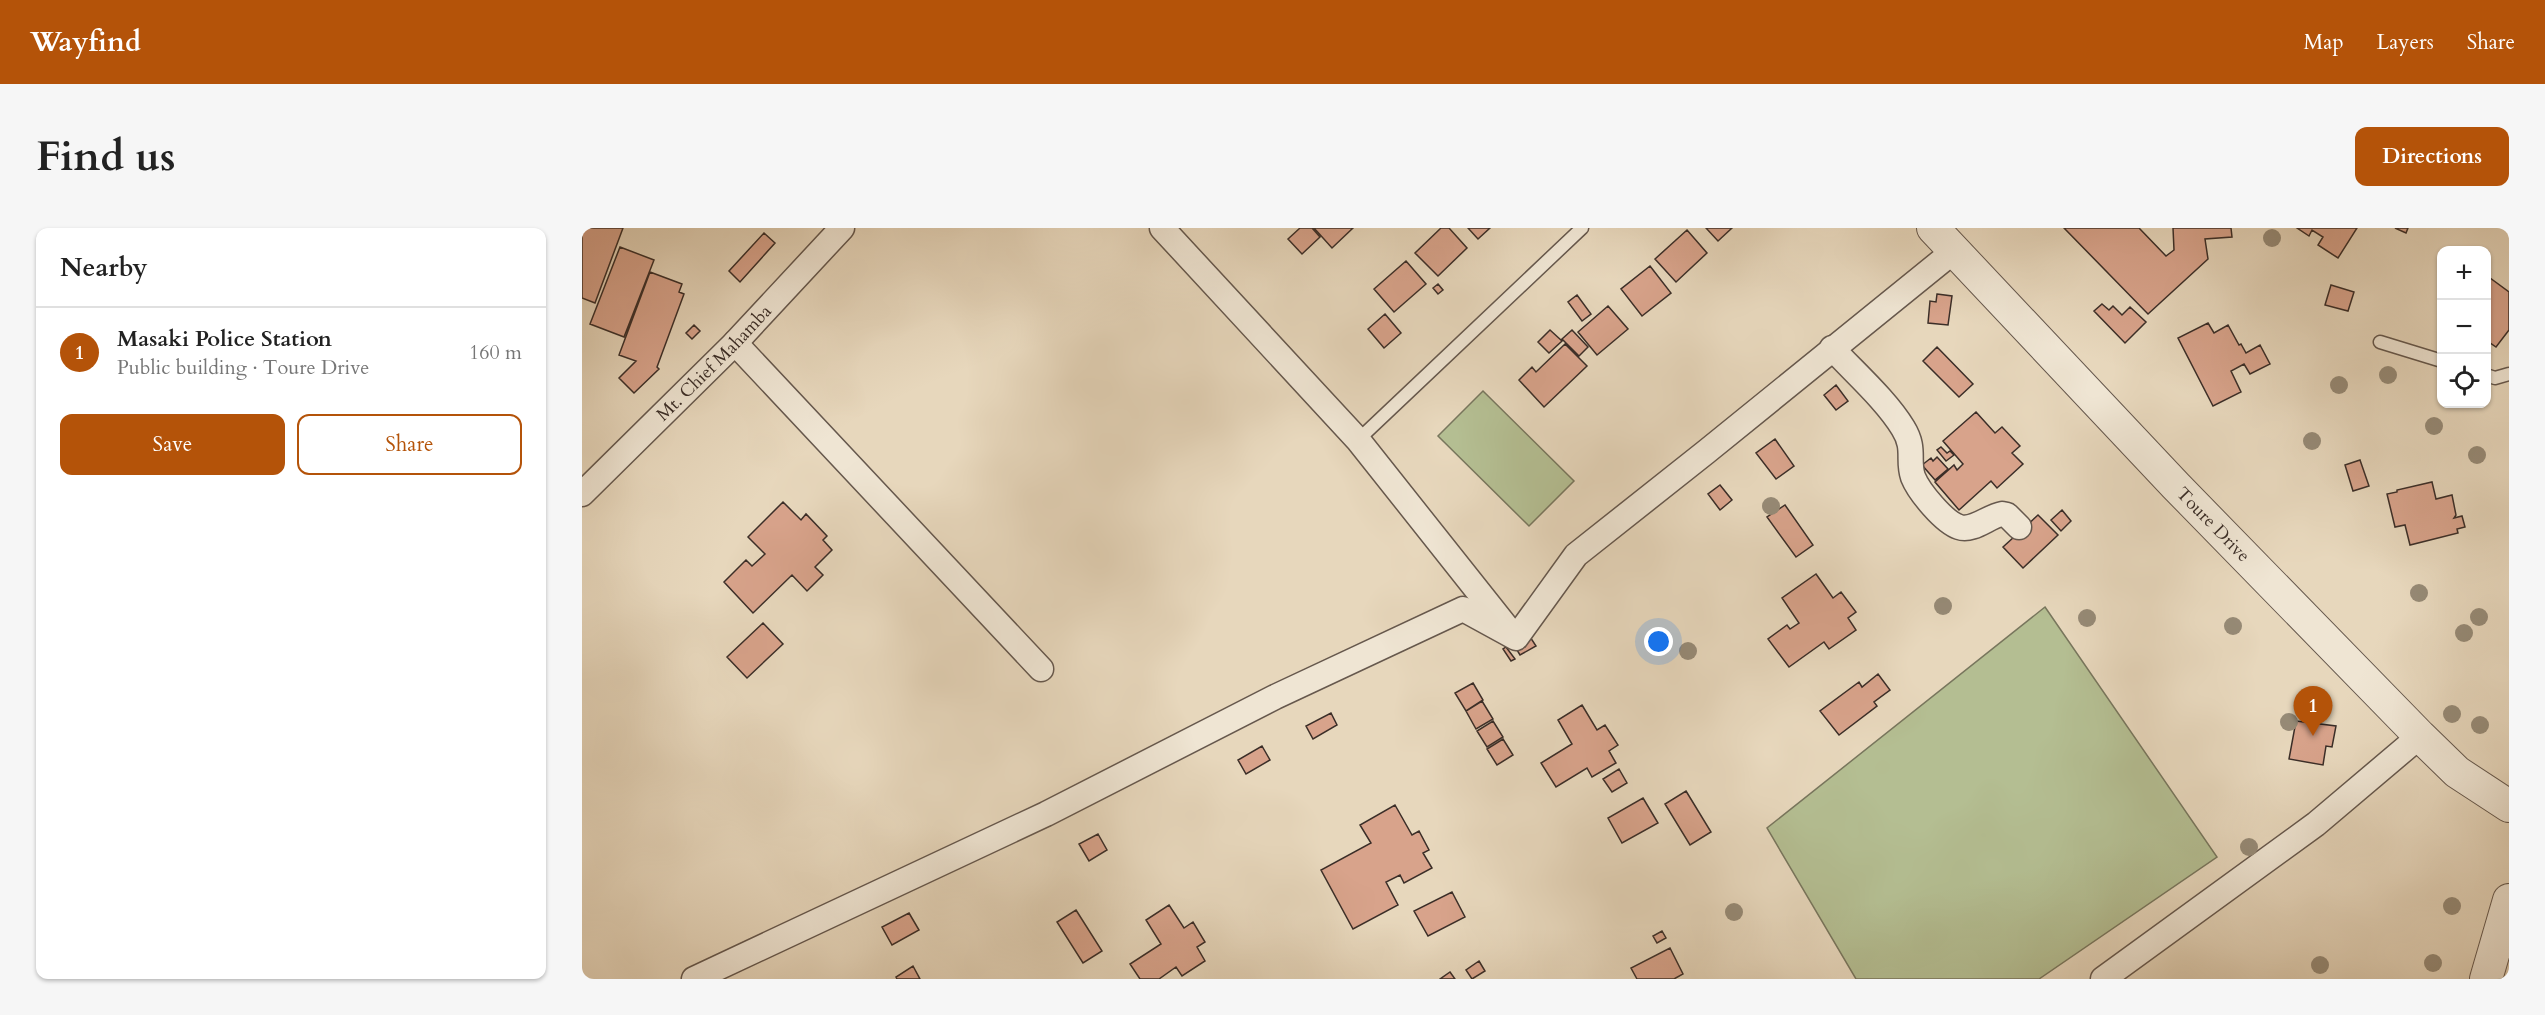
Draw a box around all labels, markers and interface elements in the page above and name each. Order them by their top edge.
text: Wayfind [30,23,141,61]
text: Map [2304,28,2344,57]
text: Layers [2377,28,2434,57]
text: Share [2467,28,2515,57]
button: Directions [2355,127,2509,186]
text: Find us [36,128,176,185]
map controls [2437,246,2491,408]
button: + [2437,246,2491,300]
text: Nearby [60,250,148,285]
street label: Mt. Chief Mahamba [651,299,777,426]
button: − [2437,300,2491,354]
text: Masaki Police Station [117,324,332,354]
text: 1 [74,339,85,366]
text: 160 m [469,339,522,366]
text: Public building · Toure Drive [117,354,369,381]
button: locate [2437,354,2491,408]
button: Save [60,414,285,475]
button: Share [297,414,522,475]
street label: Toure Drive [2171,481,2256,567]
your location [1644,627,1673,656]
pin: 1 [2294,686,2332,736]

